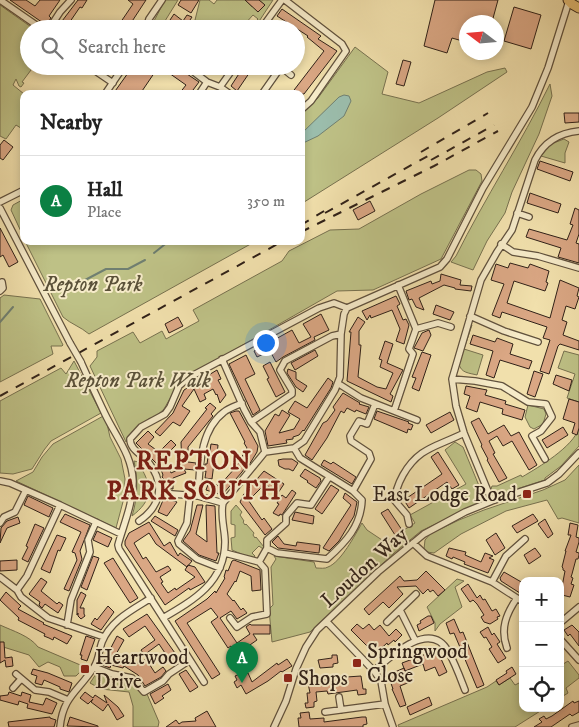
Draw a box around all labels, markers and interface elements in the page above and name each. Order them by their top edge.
north arrow [459,15,504,60]
search box [20,20,305,75]
icon: search [38,34,66,62]
text: Search here [78,36,166,59]
text: Nearby [40,110,102,136]
text: Hall [87,179,122,202]
text: A [51,191,61,211]
text: 350 m [247,191,285,211]
text: Place [87,202,121,222]
park label: Repton Park [42,272,143,298]
your location [253,330,279,356]
park label: Repton Park Walk [64,368,211,394]
district label: REPTON PARK SOUTH [106,445,282,508]
place label: East Lodge Road [372,482,518,508]
marker: East Lodge Road [521,488,533,500]
street label: Loudon Way [316,521,414,614]
map controls [519,577,564,712]
button: + [519,577,564,622]
button: − [519,622,564,667]
place label: Springwood Close [367,639,468,689]
pin: A [226,642,258,683]
place label: Heartwood Drive [95,645,189,695]
marker: Springwood Close [351,657,363,669]
marker: Heartwood Drive [79,663,91,675]
place label: Shops [298,666,348,692]
button: locate [519,667,564,712]
marker: Shops [282,672,294,684]

